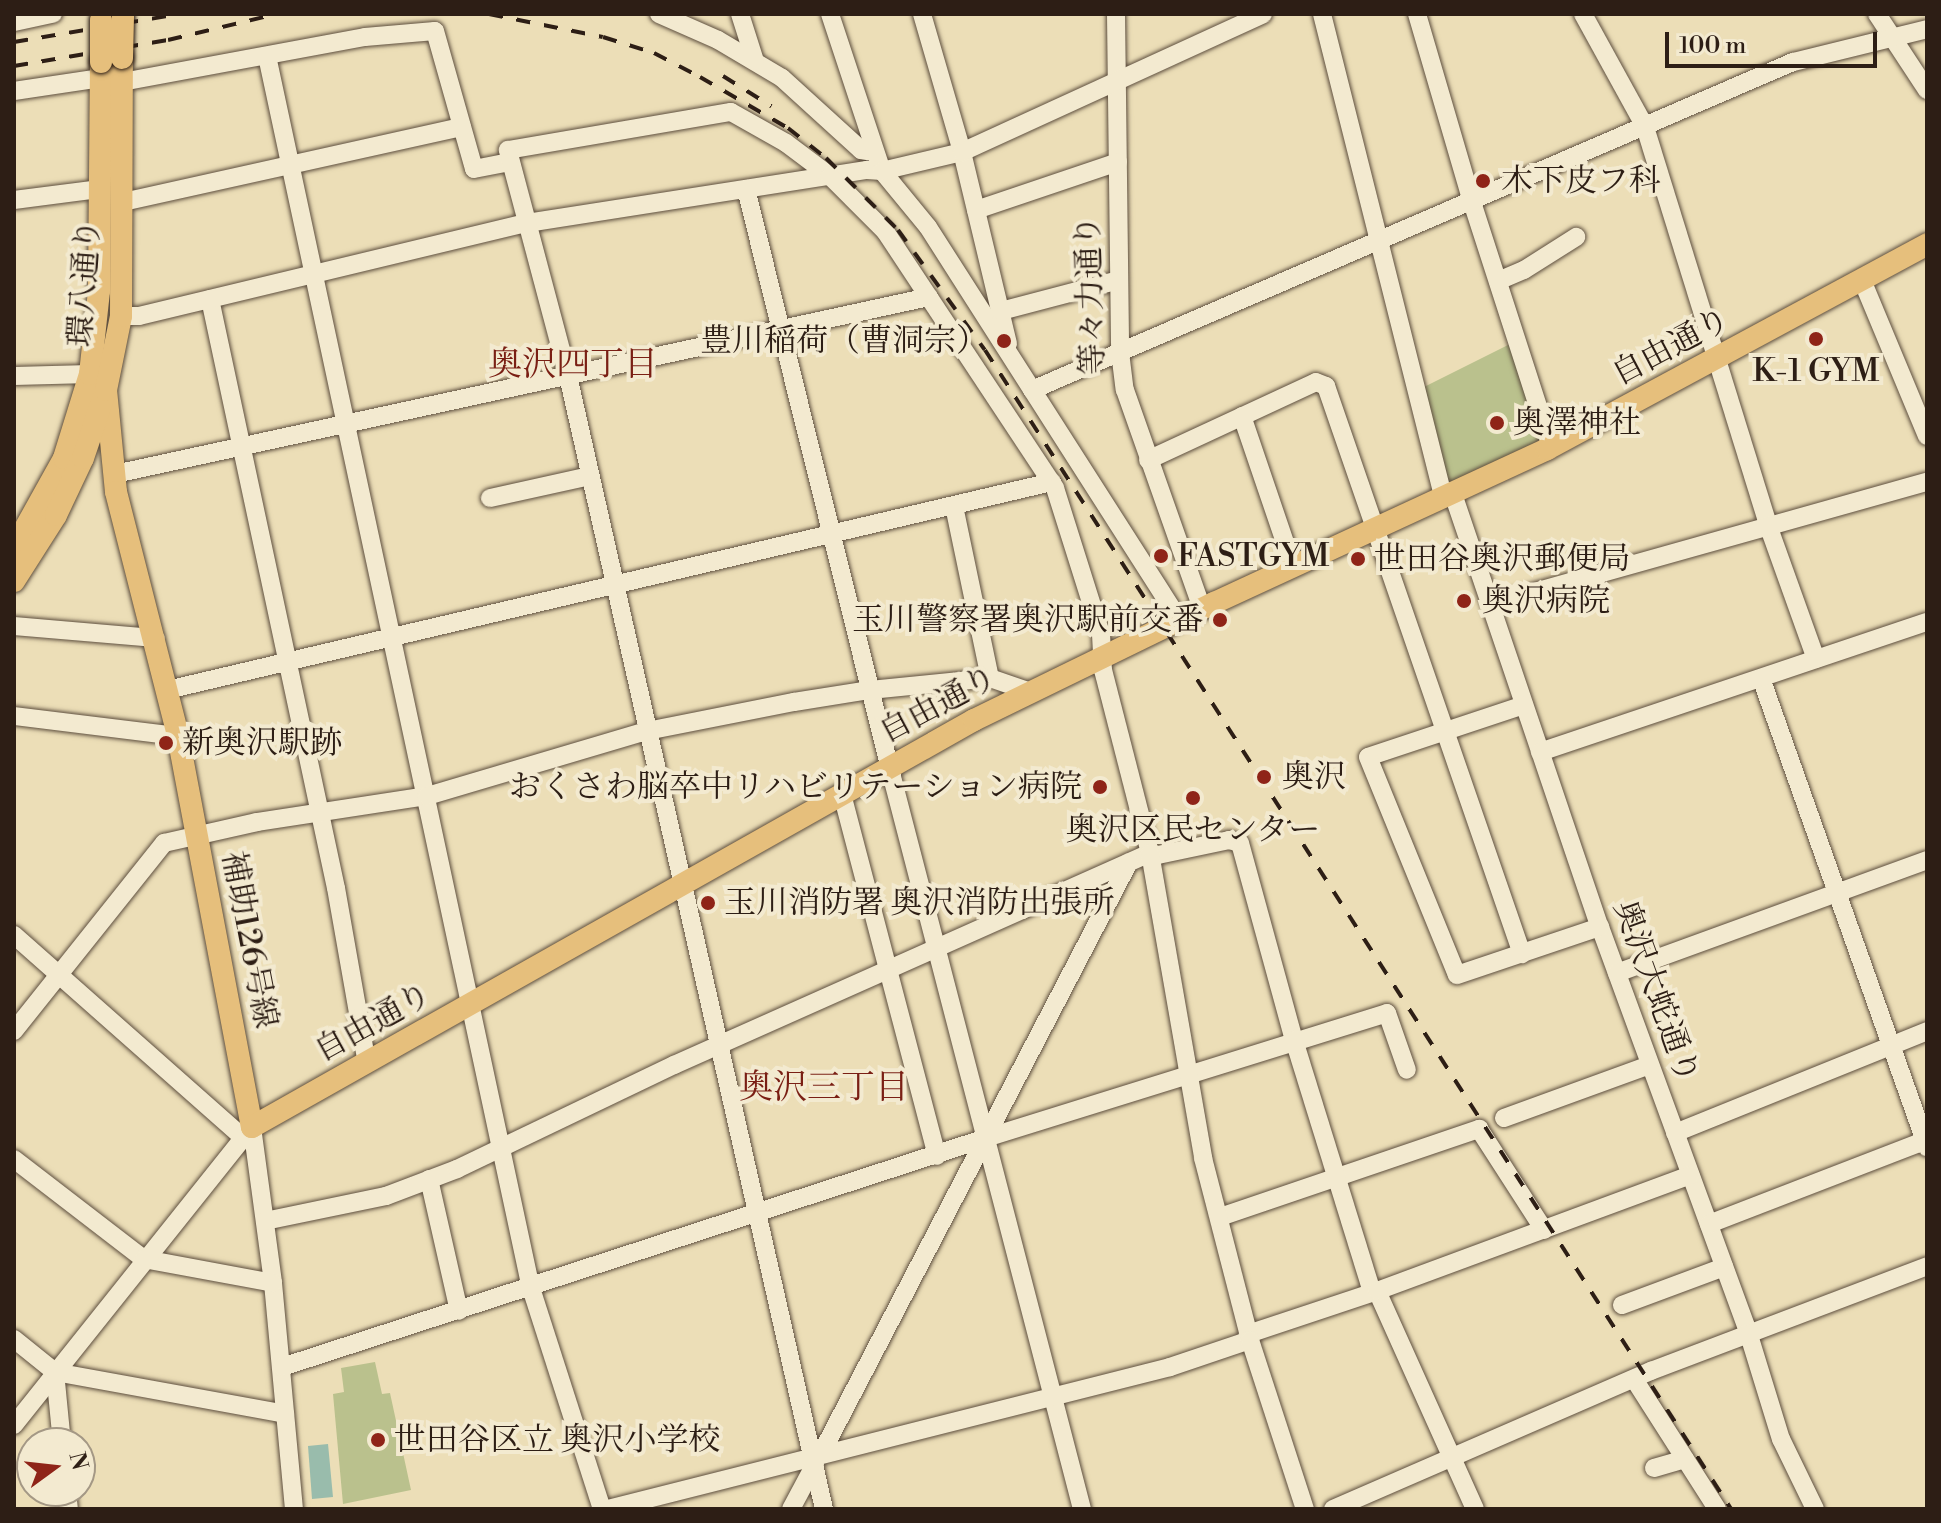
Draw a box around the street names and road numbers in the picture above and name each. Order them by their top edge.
street label: 等々力通り [1069,214,1113,376]
street label: 環八通り [61,218,109,348]
street label: 自由通り [1605,300,1737,394]
street label: 自由通り [872,658,1004,752]
street label: 補助126号線 [213,848,285,1032]
street label: 奥沢大蛇通り [1605,895,1707,1089]
street label: 自由通り [308,975,438,1071]

